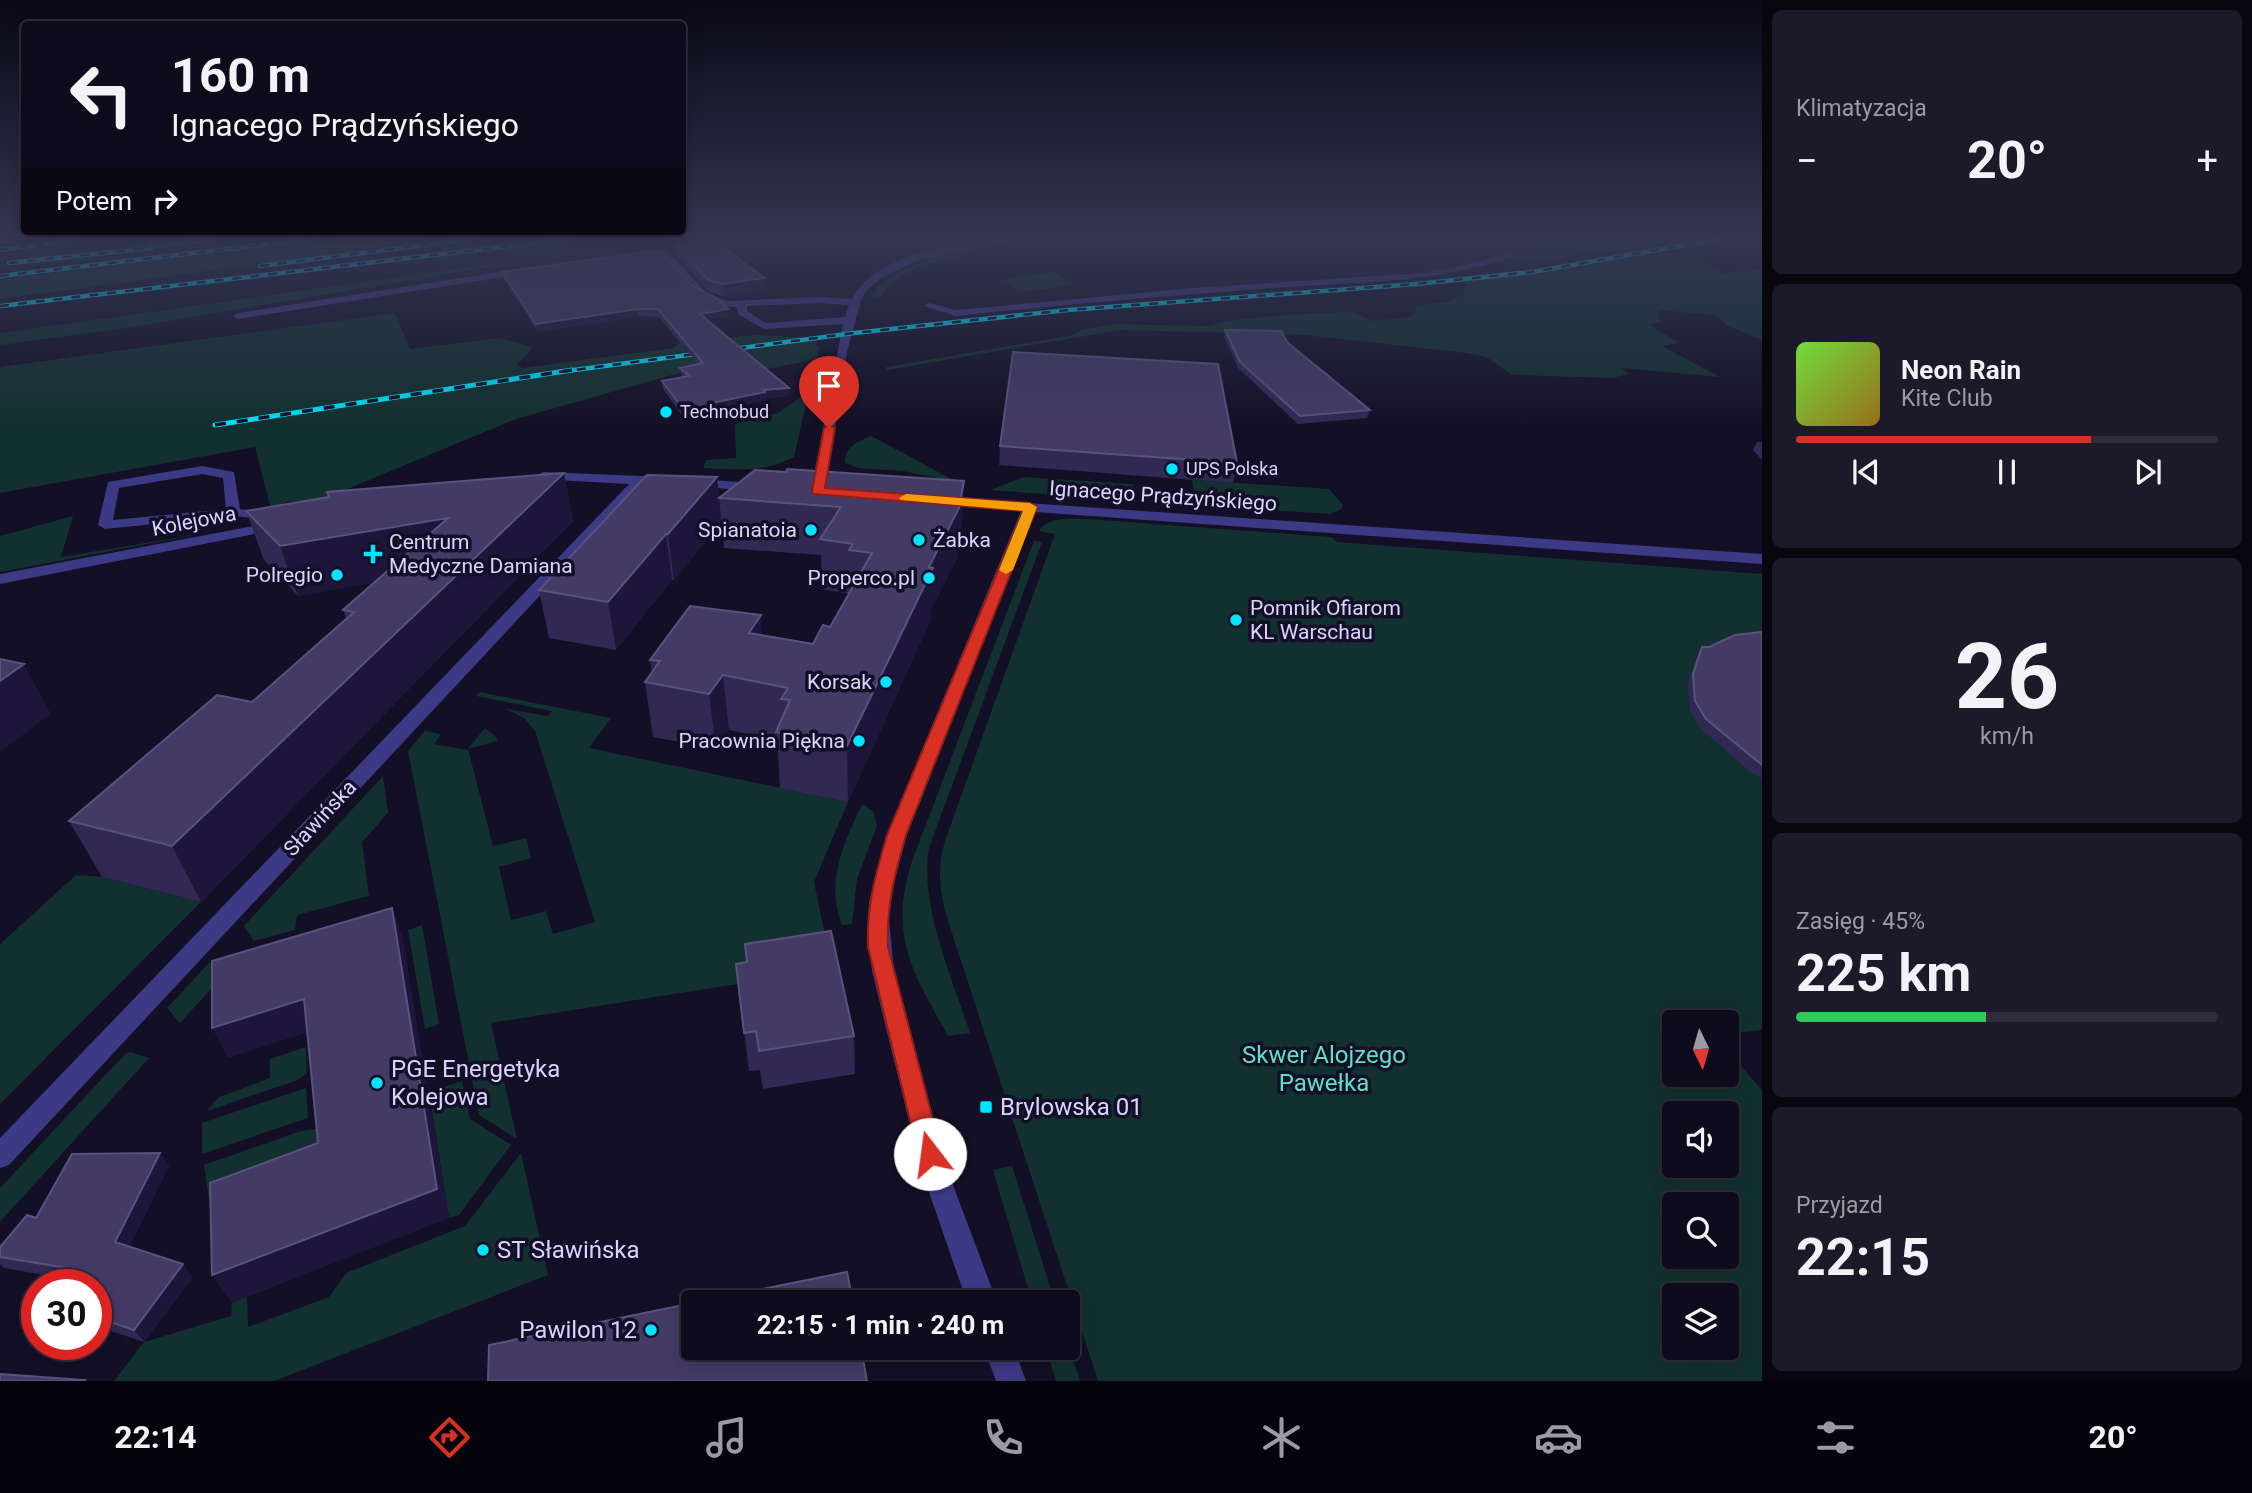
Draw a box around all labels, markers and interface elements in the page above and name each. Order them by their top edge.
text: 160 m [171,47,310,104]
icon: left [56,49,147,140]
text: Klimatyzacja [1796,95,1927,122]
text: Ignacego Prądzyńskiego [171,106,519,144]
text: 20° [1967,130,2047,191]
text: − [1796,139,1818,183]
text: + [2196,139,2218,183]
icon: right [146,182,184,220]
text: Potem [56,186,132,216]
text: Neon Rain [1901,355,2021,385]
pin [799,356,859,428]
icon: arrive [810,367,848,405]
text: Kite Club [1901,385,1993,412]
place label: Technobud [680,401,769,422]
marker: Technobud [658,404,674,420]
icon: previous [1847,453,1885,491]
icon: pause [1988,453,2026,491]
icon: next [2129,453,2167,491]
place label: UPS Polska [1186,458,1278,479]
marker: UPS Polska [1164,461,1180,477]
street label: Ignacego Prądzyńskiego [1048,476,1278,516]
street label: Kolejowa [150,501,238,541]
place label: Spianatoia [698,518,797,542]
marker: Spianatoia [803,522,819,538]
place label: Żabka [933,528,991,552]
place label: Centrum Medyczne Damiana [389,530,573,578]
marker: Żabka [911,532,927,548]
marker: Centrum Medyczne Damiana [363,544,383,564]
place label: Polregio [246,563,323,587]
place label: Properco.pl [808,566,915,590]
marker: Polregio [329,567,345,583]
marker: Properco.pl [921,570,937,586]
place label: Pomnik Ofiarom KL Warschau [1250,596,1401,644]
marker: Pomnik Ofiarom KL Warschau [1228,612,1244,628]
text: 26 [1955,624,2059,730]
place label: Korsak [807,670,872,694]
marker: Korsak [878,674,894,690]
text: km/h [1980,723,2034,750]
place label: Pracownia Piękna [678,729,845,753]
marker: Pracownia Piękna [851,733,867,749]
street label: Sławińska [279,775,361,861]
text: Zasięg · 45% [1796,908,1925,935]
text: 225 km [1796,943,1971,1004]
north arrow [1662,1010,1740,1087]
map controls [1662,1010,1739,1360]
park label: Skwer Alojzego Pawełka [1242,1041,1406,1097]
place label: PGE Energetyka Kolejowa [391,1055,560,1111]
marker: PGE Energetyka Kolejowa [369,1075,385,1091]
place label: Brylowska 01 [1000,1093,1143,1121]
marker: Brylowska 01 [978,1099,994,1115]
button: sound [1662,1101,1739,1178]
position arrow [893,1117,967,1191]
button: search [1662,1192,1739,1269]
text: Przyjazd [1796,1192,1883,1219]
text: 22:15 [1796,1227,1930,1288]
place label: ST Sławińska [497,1236,640,1264]
marker: ST Sławińska [475,1242,491,1258]
speed limit sign: 30 [21,1269,112,1360]
button: layers [1662,1283,1739,1360]
text: 22:15 · 1 min · 240 m [757,1310,1004,1340]
place label: Pawilon 12 [519,1316,637,1344]
marker: Pawilon 12 [643,1322,659,1338]
icon: directions [425,1413,474,1462]
icon: music [702,1413,751,1462]
icon: phone [979,1413,1028,1462]
icon: climate [1257,1413,1306,1462]
icon: car [1534,1413,1583,1462]
icon: filters [1811,1413,1860,1462]
text: 22:14 [114,1418,197,1456]
text: 20° [2089,1418,2138,1456]

